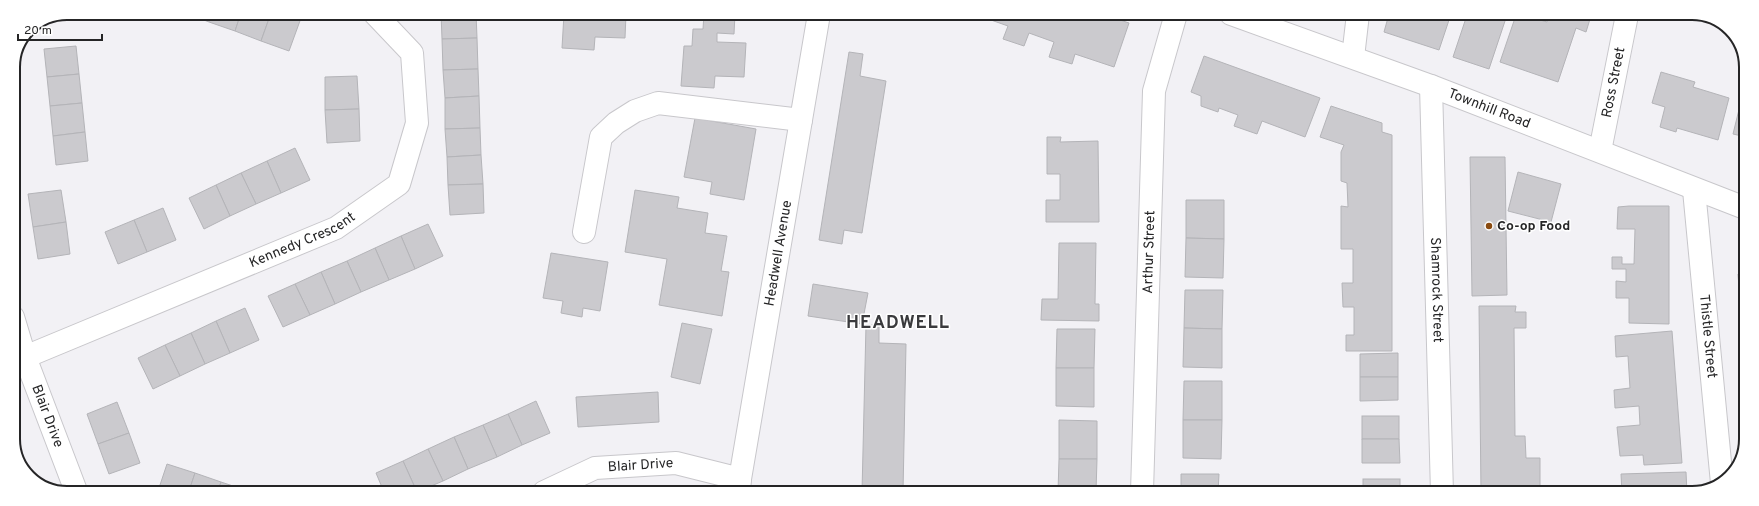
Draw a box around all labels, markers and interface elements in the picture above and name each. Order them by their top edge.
scale bar [18,16,102,42]
text: 20 m [24,23,52,39]
street label: Ross Street [1598,46,1629,119]
street label: Townhill Road [1446,85,1533,132]
street label: Headwell Avenue [761,199,796,307]
street label: Kennedy Crescent [247,209,359,272]
street label: Arthur Street [1139,210,1159,294]
place label: Co-op Food [1497,218,1570,235]
marker: Co-op Food [1484,221,1494,231]
street label: Shamrock Street [1427,237,1446,343]
street label: Thistle Street [1696,294,1720,379]
district label: HEADWELL [846,312,950,335]
street label: Blair Drive [28,382,67,450]
street label: Blair Drive [607,455,674,476]

